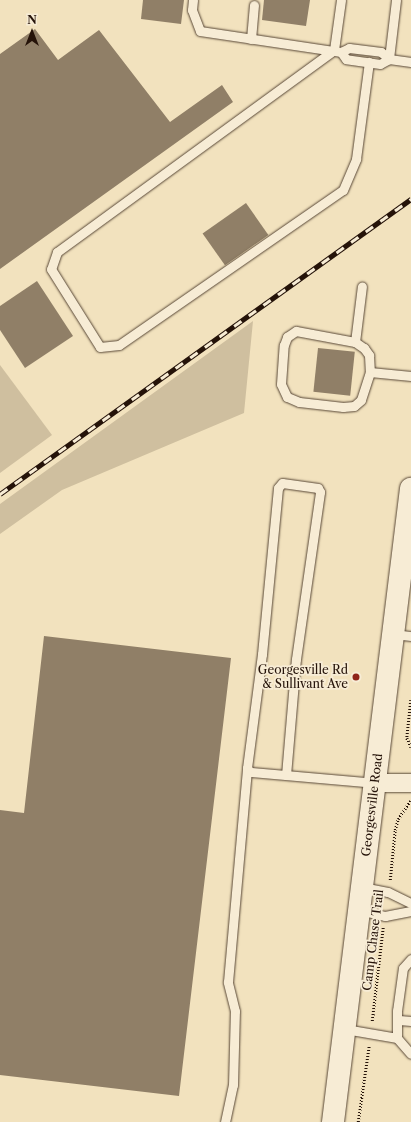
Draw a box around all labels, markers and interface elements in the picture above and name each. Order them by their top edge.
north arrow [12,12,52,52]
text: N [27,13,37,27]
place label: Georgesville Rd & Sullivant Ave [258,663,348,691]
marker: Georgesville Rd & Sullivant Ave [351,672,361,682]
street label: Georgesville Road [359,753,385,857]
street label: Camp Chase Trail [360,888,386,992]

